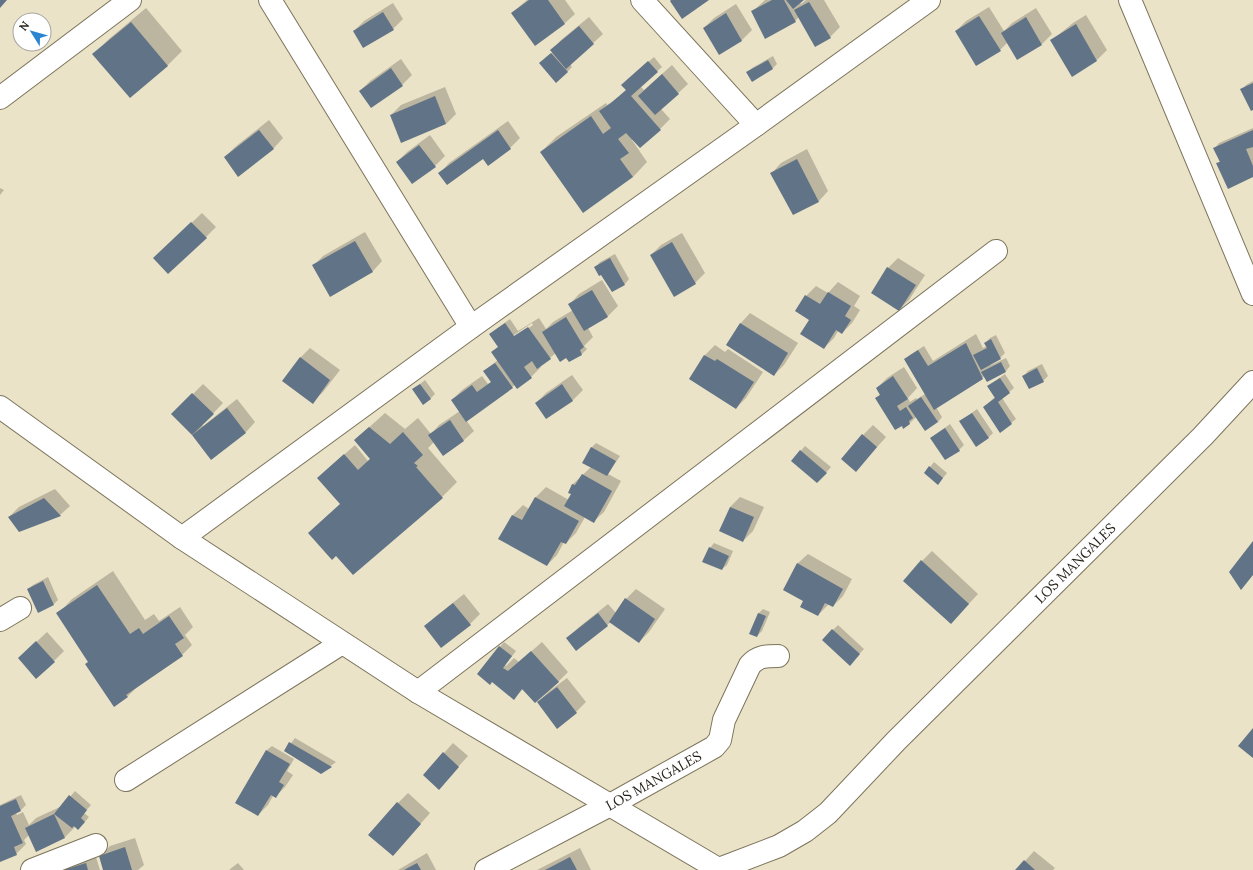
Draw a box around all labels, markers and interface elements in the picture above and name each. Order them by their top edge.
north arrow [12,12,52,52]
text: N [16,18,32,34]
street label: LOS MANGALES [1031,519,1119,607]
street label: LOS MANGALES [603,747,705,815]

